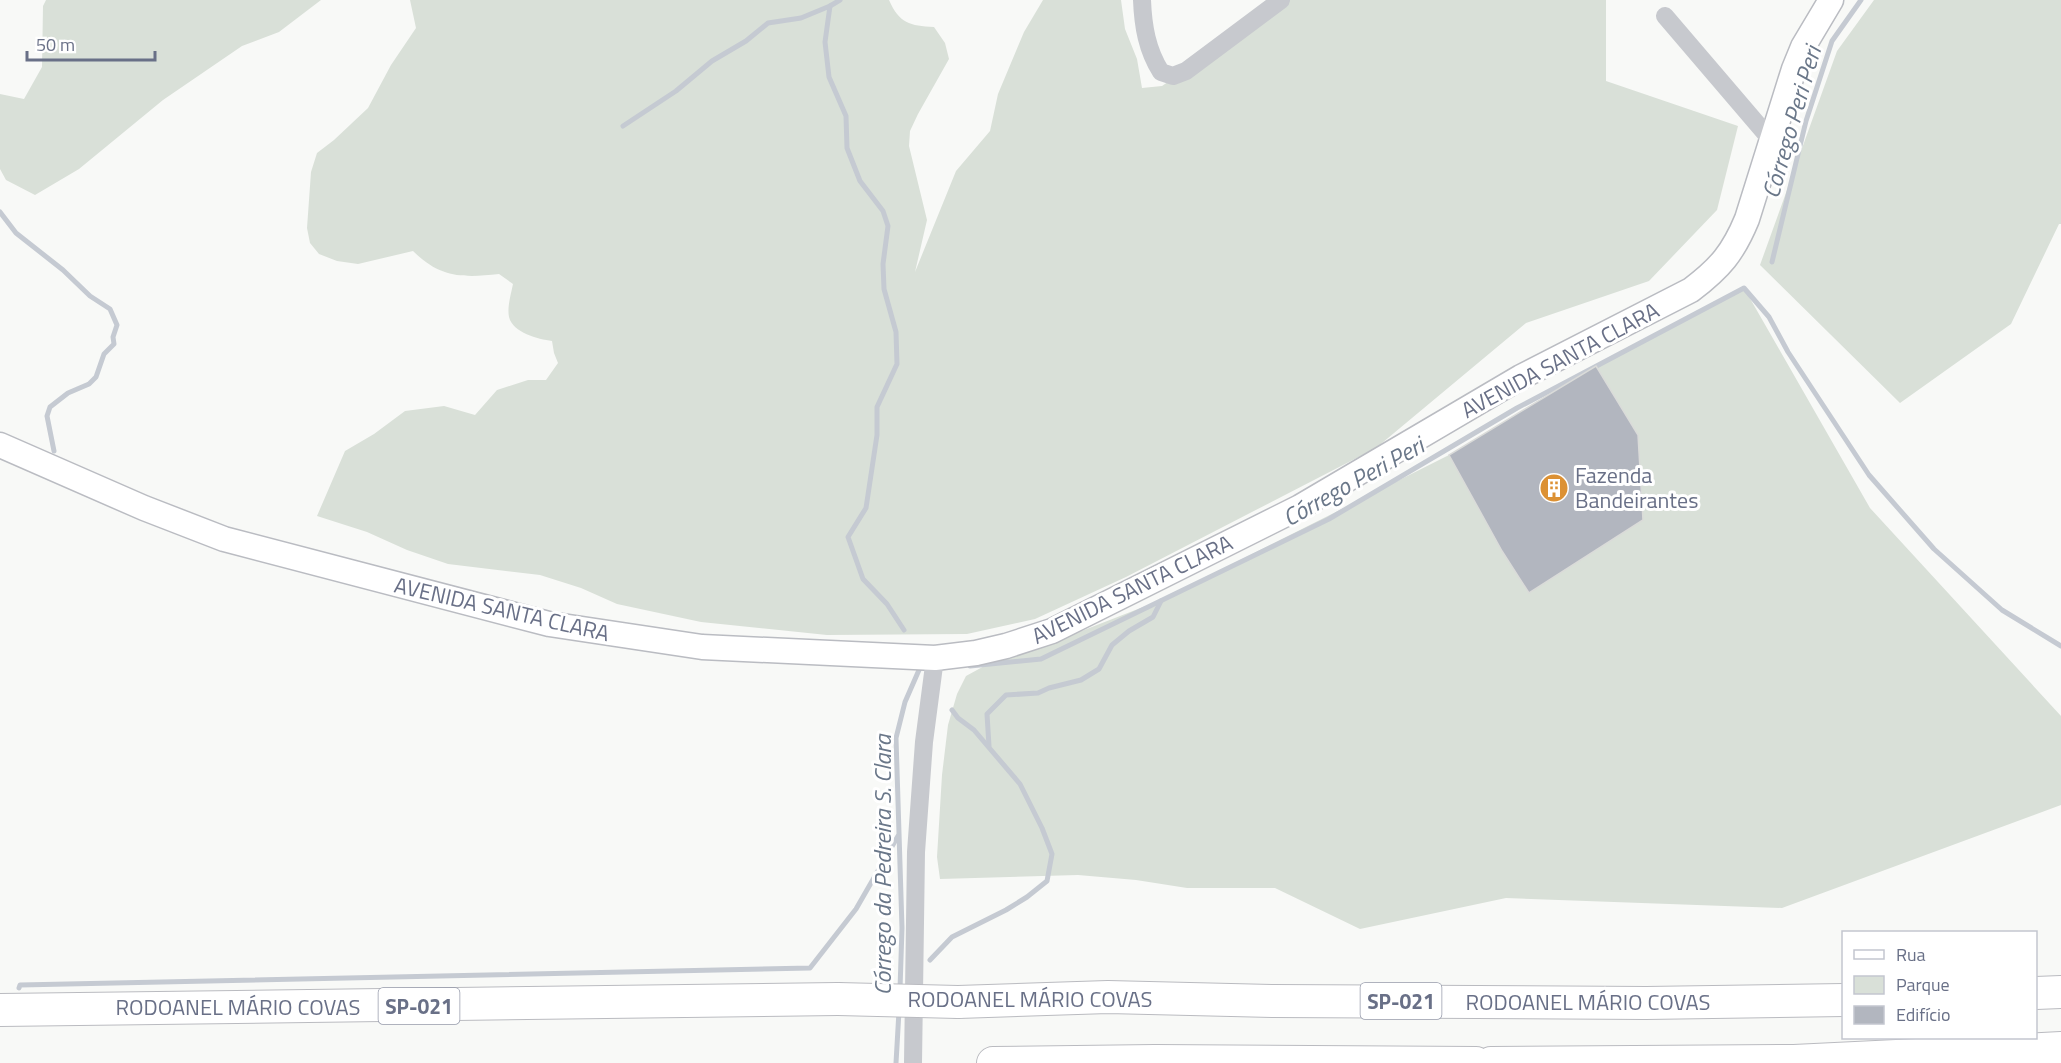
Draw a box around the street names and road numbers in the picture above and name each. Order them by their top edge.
street label: AVENIDA SANTA CLARA [1455,293,1665,427]
street label: AVENIDA SANTA CLARA [1026,526,1238,652]
street label: AVENIDA SANTA CLARA [391,568,613,650]
street label: RODOANEL MÁRIO COVAS [907,982,1153,1016]
road number: SP-021 [1360,983,1442,1019]
street label: RODOANEL MÁRIO COVAS [1465,985,1711,1019]
road number: SP-021 [378,988,460,1024]
street label: RODOANEL MÁRIO COVAS [115,990,361,1024]

